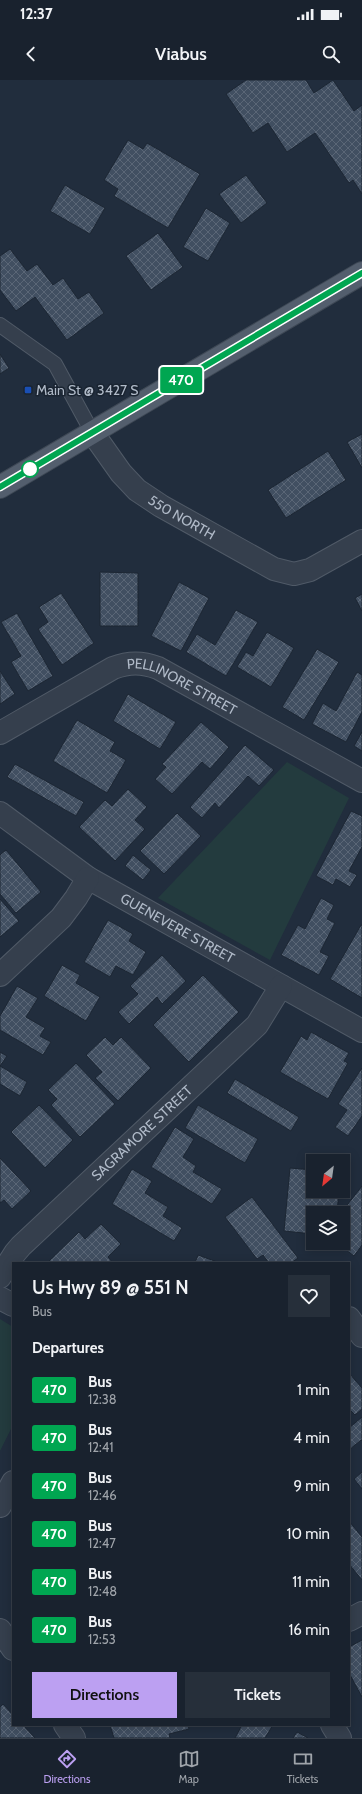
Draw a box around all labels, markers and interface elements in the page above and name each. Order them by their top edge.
text: 12:37 [20,5,53,23]
icon: back [20,43,42,65]
text: Viabus [155,43,207,65]
icon: search [320,43,342,65]
line badge: 470 [158,367,204,393]
text: 470 [168,371,194,389]
place label: Main St @ 3427 S [36,381,138,399]
marker: Main St @ 3427 S [23,385,33,395]
unlabelled marker [21,460,39,478]
street label: 550 NORTH [145,491,218,543]
street label: PELLINORE STREET [126,654,241,719]
street label: GUENEVERE STREET [117,889,238,967]
street label: SAGRAMORE STREET [88,1081,196,1184]
north arrow [306,1154,350,1198]
map controls [306,1154,350,1250]
button: layers [306,1206,350,1250]
button: heart [288,1275,330,1317]
text: Us Hwy 89 @ 551 N [32,1276,189,1299]
text: Bus [32,1303,52,1319]
text: Departures [32,1339,104,1357]
text: Bus [88,1373,112,1391]
text: 470 [41,1381,67,1399]
text: 1 min [297,1381,330,1399]
text: 12:38 [88,1391,117,1407]
text: Bus [88,1421,112,1439]
text: 470 [41,1429,67,1447]
text: 4 min [293,1429,330,1447]
text: 12:41 [88,1439,114,1455]
text: Bus [88,1469,112,1487]
text: 470 [41,1477,67,1495]
text: 9 min [293,1477,330,1495]
text: 12:46 [88,1487,117,1503]
text: Bus [88,1517,112,1535]
text: 470 [41,1525,67,1543]
text: 10 min [287,1525,330,1543]
text: 12:47 [88,1535,116,1551]
text: Bus [88,1565,112,1583]
text: 470 [41,1573,67,1591]
text: 11 min [292,1573,330,1591]
text: 12:48 [88,1583,117,1599]
text: Bus [88,1613,112,1631]
text: 470 [41,1621,67,1639]
text: 16 min [288,1621,330,1639]
text: 12:53 [88,1631,116,1647]
button: Directions [32,1672,177,1718]
button: Tickets [185,1672,330,1718]
tab: Directions [44,1748,91,1786]
tab: Map [178,1748,200,1786]
tab: Tickets [287,1748,318,1786]

